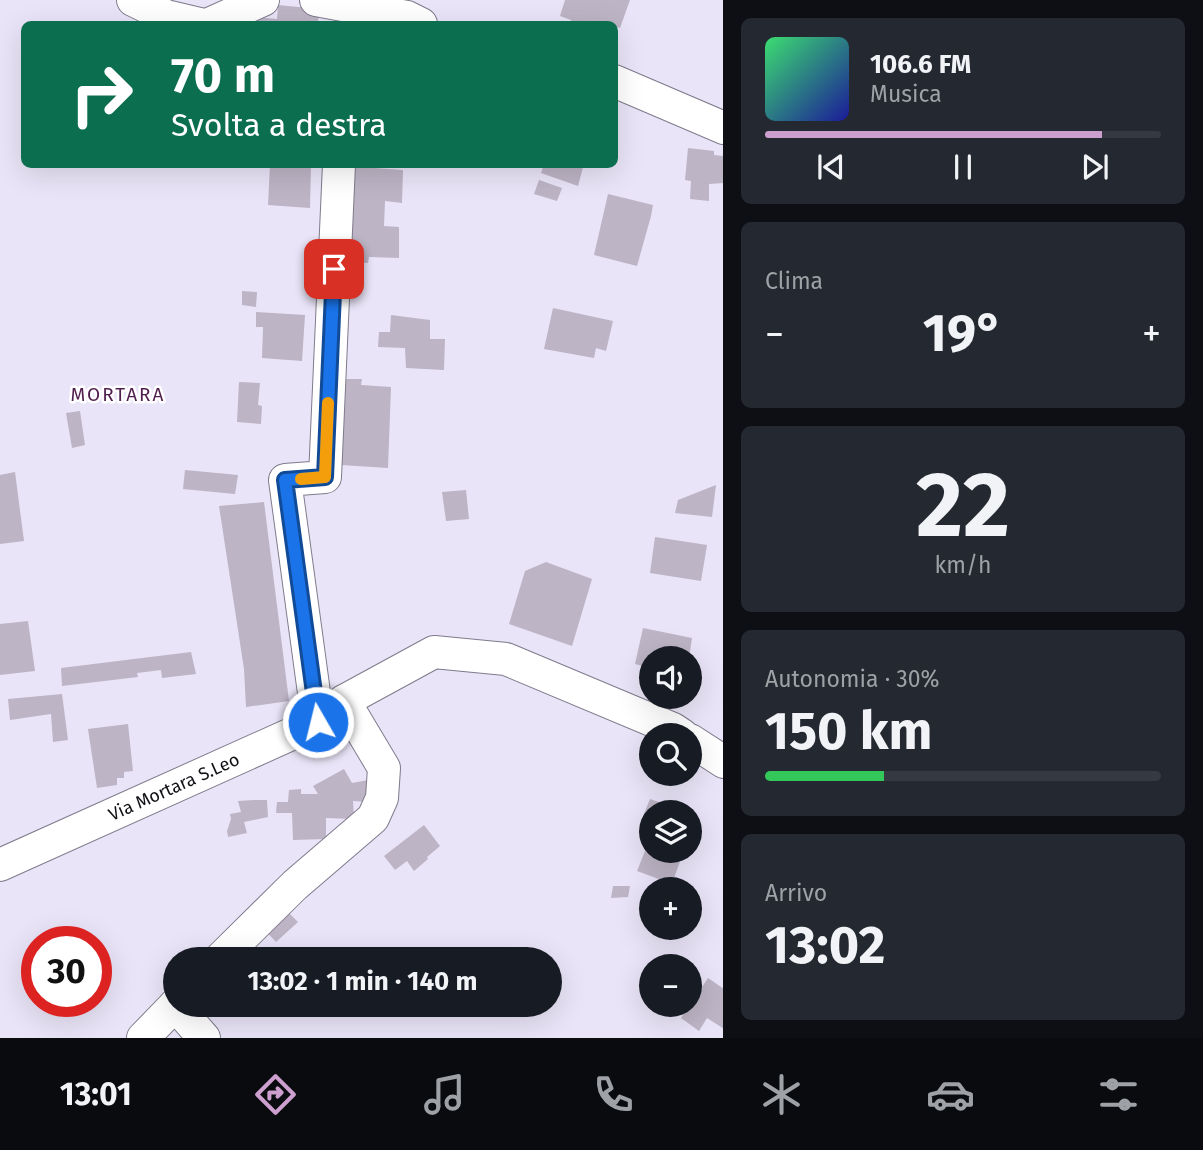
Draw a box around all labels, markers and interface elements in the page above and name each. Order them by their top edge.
text: 70 m [171,46,275,105]
icon: right [56,49,147,140]
text: 106.6 FM [870,49,971,80]
text: Musica [870,80,942,108]
text: Svolta a destra [171,106,387,144]
icon: previous [812,148,850,186]
icon: pause [944,148,982,186]
icon: next [1076,148,1114,186]
pin [304,239,364,299]
icon: arrive [315,250,353,288]
text: Clima [765,267,823,295]
text: 19° [923,302,1003,365]
text: − [765,311,784,357]
text: + [1142,311,1161,357]
district label: MORTARA [71,383,166,406]
text: 22 [916,451,1010,560]
text: km/h [935,551,991,579]
map controls [639,646,702,1017]
button: sound [639,646,702,709]
text: Autonomia · 30% [765,665,940,693]
position arrow [281,685,355,759]
text: 150 km [765,700,932,763]
button: search [639,723,702,786]
street label: Via Mortara S.Leo [105,748,243,826]
button: layers [639,800,702,863]
button: + [639,877,702,940]
text: Arrivo [765,879,827,907]
text: 13:02 [765,914,885,977]
speed limit sign: 30 [21,926,112,1017]
button: − [639,954,702,1017]
text: 13:02 · 1 min · 140 m [248,966,477,997]
icon: directions [251,1070,300,1119]
icon: music [420,1070,469,1119]
icon: phone [589,1070,638,1119]
icon: climate [757,1070,806,1119]
icon: car [926,1070,975,1119]
icon: filters [1094,1070,1143,1119]
text: 13:01 [60,1075,132,1113]

